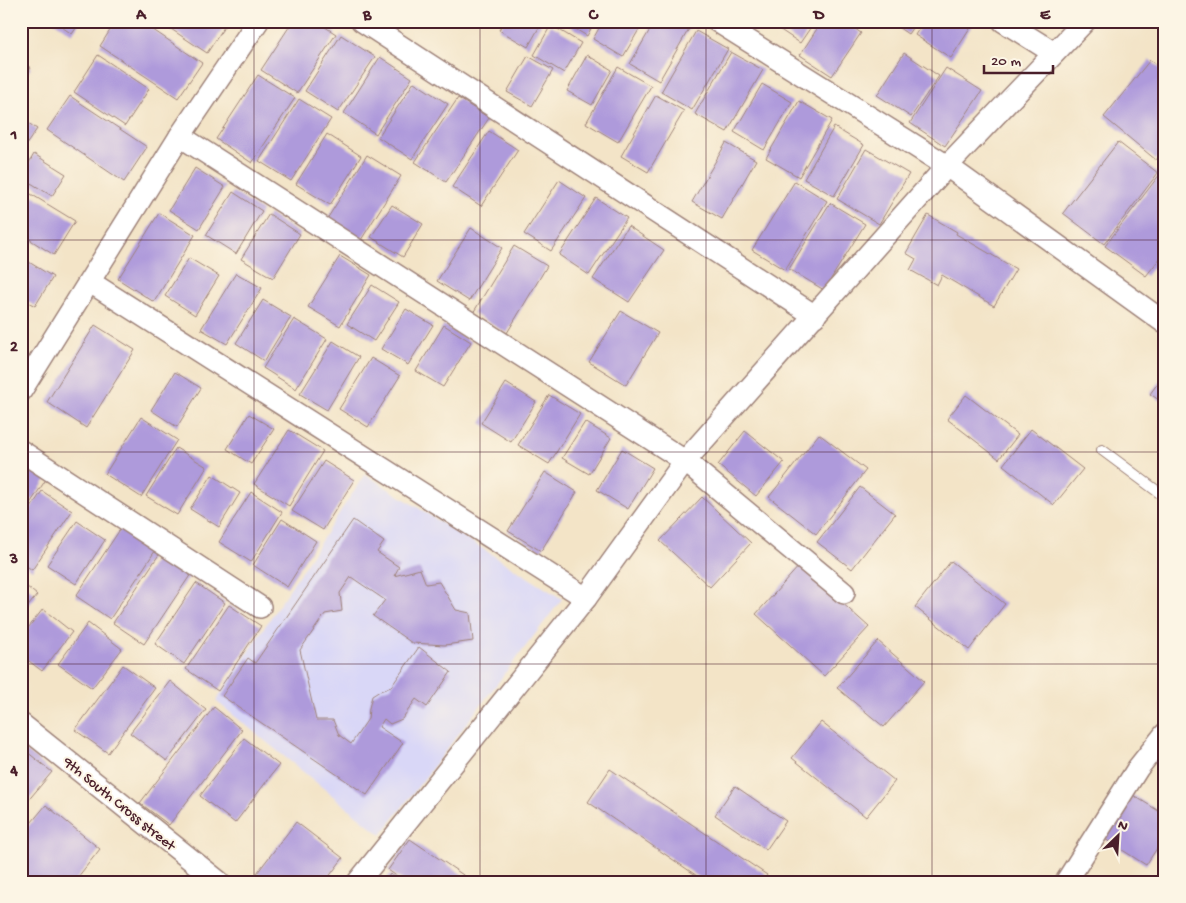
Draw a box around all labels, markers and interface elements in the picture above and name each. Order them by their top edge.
text: A [135,7,147,26]
text: B [362,7,372,26]
text: C [588,7,599,26]
text: D [812,7,825,26]
text: E [1040,7,1051,26]
scale bar [984,42,1052,74]
text: 20 m [991,53,1021,71]
text: 1 [10,127,17,146]
text: 2 [10,339,18,358]
text: 3 [9,551,18,570]
street label: 9th South Cross street [58,753,180,857]
text: 4 [9,763,18,782]
north arrow [1094,810,1144,860]
text: N [1115,817,1130,836]

